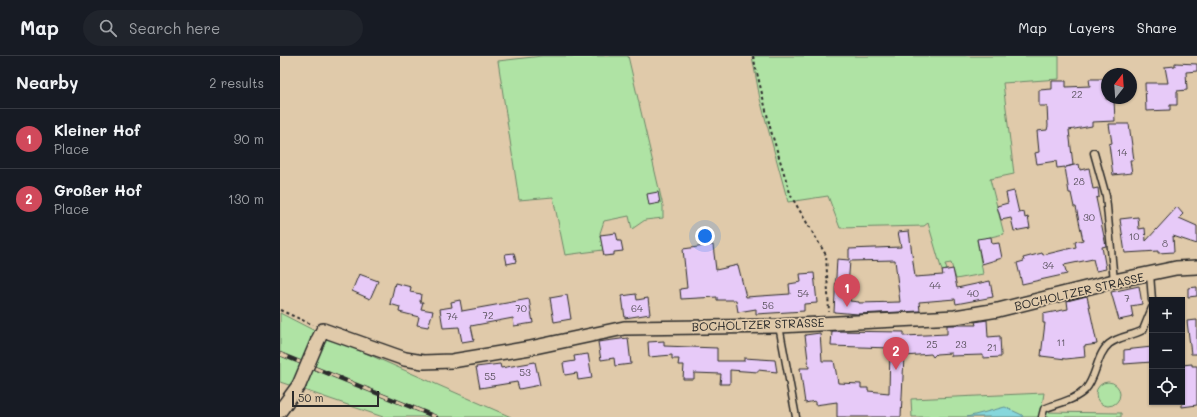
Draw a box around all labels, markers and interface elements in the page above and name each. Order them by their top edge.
search box [83,10,363,46]
text: Map [20,15,59,40]
icon: search [97,17,119,39]
text: Search here [129,18,220,38]
text: Map [1018,18,1047,37]
text: Layers [1069,18,1115,37]
text: Share [1137,18,1177,37]
north arrow [1101,68,1137,104]
text: Nearby [16,71,78,93]
text: 2 results [209,74,264,91]
house number: 22 [1071,87,1083,101]
text: Kleiner Hof [54,120,140,140]
text: 1 [26,130,32,147]
text: 90 m [234,130,264,147]
text: Place [54,140,89,157]
house number: 14 [1117,145,1127,159]
house number: 28 [1073,174,1085,188]
text: Großer Hof [54,180,142,200]
text: 2 [25,190,33,207]
text: 130 m [228,190,264,207]
text: Place [54,200,89,217]
house number: 30 [1083,210,1095,224]
your location [695,226,715,246]
house number: 10 [1129,229,1139,243]
house number: 8 [1162,236,1168,250]
house number: 34 [1042,258,1054,272]
street label: BOCHOLTZER STRASSE [1012,268,1146,314]
pin: 1 [834,274,860,307]
house number: 44 [929,278,941,292]
house number: 54 [797,286,809,300]
house number: 40 [967,286,979,300]
house number: 7 [1124,291,1130,305]
map controls [1149,297,1185,405]
button: + [1149,297,1185,333]
house number: 56 [762,298,774,312]
house number: 70 [515,301,527,315]
house number: 64 [631,301,643,315]
house number: 72 [482,308,494,322]
house number: 74 [446,309,458,323]
street label: BOCHOLTZER STRASSE [691,314,825,334]
button: − [1149,333,1185,369]
house number: 11 [1057,335,1065,349]
pin: 2 [883,337,909,370]
house number: 25 [926,337,938,351]
house number: 23 [955,337,967,351]
house number: 21 [987,340,997,354]
house number: 53 [519,365,531,379]
house number: 55 [484,369,496,383]
button: locate [1149,369,1185,405]
scale bar [292,389,379,408]
text: 50 m [298,390,324,405]

